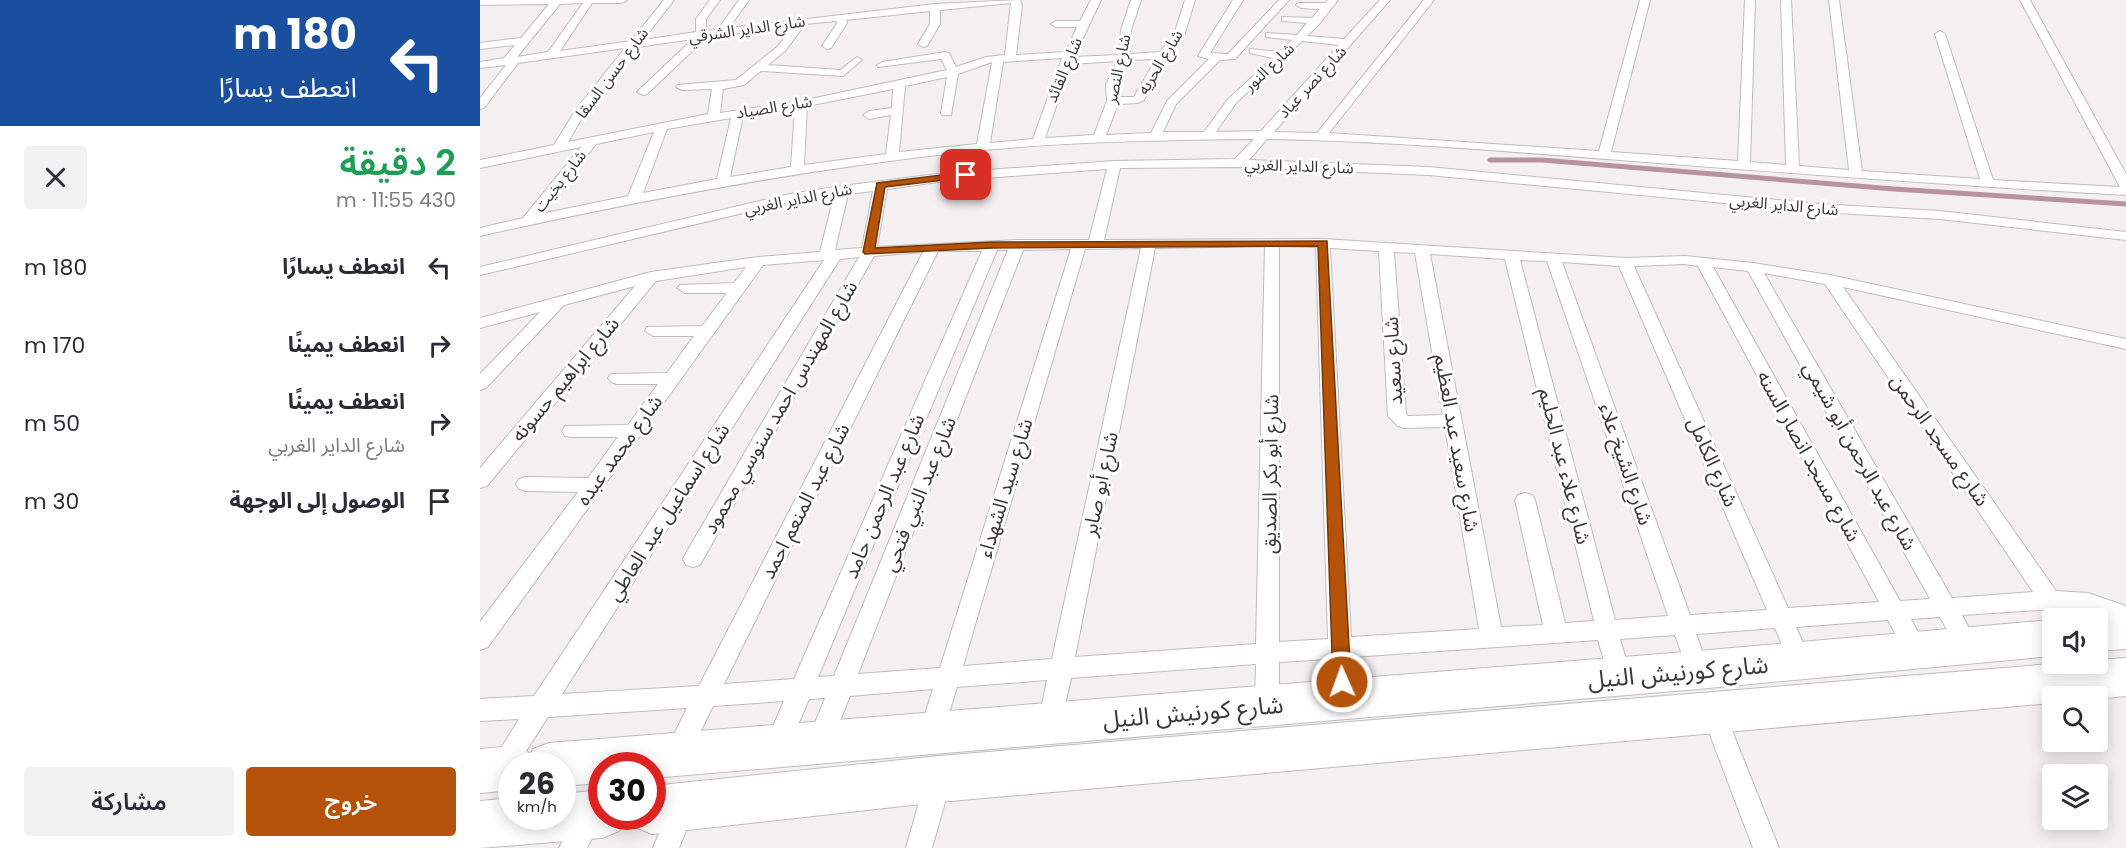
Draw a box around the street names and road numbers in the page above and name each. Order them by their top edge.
street label: شارع الداير الشرقي [687,9,807,50]
street label: شارع حسن السقا [570,23,655,124]
street label: شارع الحريه [1132,25,1189,99]
street label: شارع النصر [1099,32,1138,107]
street label: شارع القائد [1040,34,1089,107]
street label: شارع النور [1238,37,1300,98]
street label: شارع نصر عياد [1272,41,1352,124]
street label: شارع الصياد [734,90,814,125]
street label: شارع بخيت [528,145,592,218]
street label: شارع الداير الغربي [1244,153,1354,180]
street label: شارع الداير الغربي [742,177,854,222]
street label: شارع الداير الغربي [1728,189,1839,222]
street label: شارع المهندس احمد سنوسي محمود [696,275,866,540]
street label: شارع ابراهيم حسونه [504,310,626,448]
street label: شارع سعيد [1377,316,1410,406]
street label: شارع سعيد عبد العظيم [1427,352,1486,534]
street label: شارع عبد الرحمن أبو شيمي [1795,357,1924,556]
street label: شارع مسجد انصار السنه [1749,365,1868,547]
street label: شارع مسجد الرحمن [1883,368,1996,512]
street label: شارع علاء عبد الحليم [1531,385,1598,547]
street label: شارع محمد عبده [569,389,670,512]
street label: شارع أبو بكر الصديق [1255,394,1286,554]
street label: شارع الشيخ علاء [1591,399,1660,529]
street label: شارع عبد الرحمن حامد [837,409,932,583]
street label: شارع عبد النبي فتحي [875,412,964,576]
street label: شارع الكامل [1680,413,1745,512]
street label: شارع سيد الشهداء [971,415,1040,561]
street label: شارع اسماعيل عبد العاطي [600,418,737,607]
street label: شارع عبد المنعم احمد [754,418,857,584]
street label: شارع أبو صابر [1075,429,1126,540]
street label: شارع كورنيش النيل [1586,648,1770,697]
street label: شارع كورنيش النيل [1101,688,1285,737]

